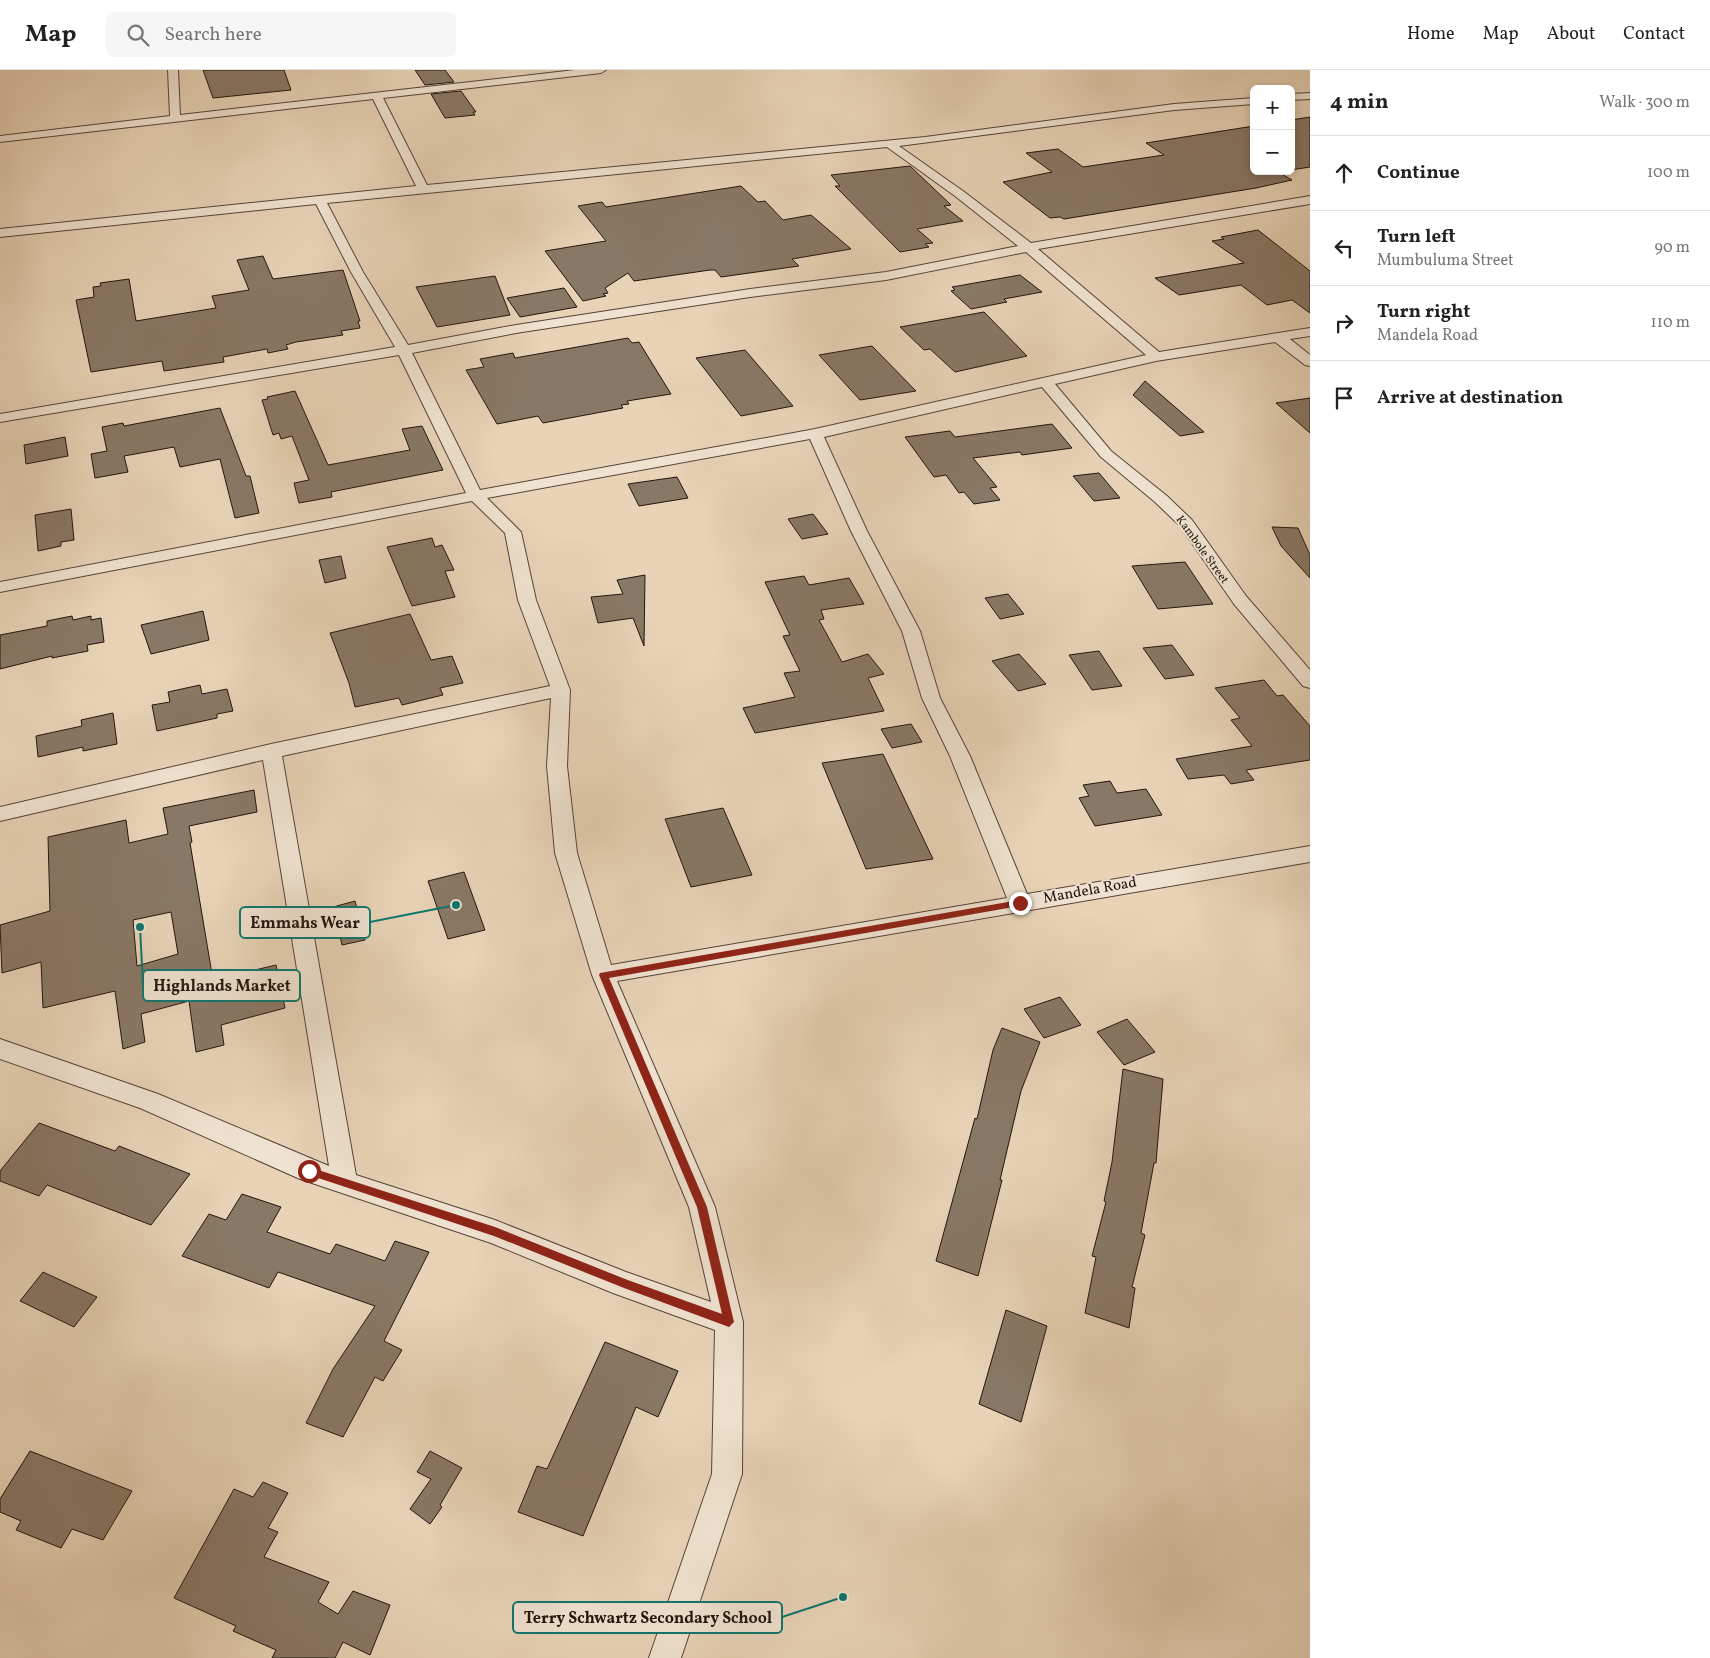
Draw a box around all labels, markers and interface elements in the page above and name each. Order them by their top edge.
search box [106,12,456,57]
text: Map [25,18,76,52]
icon: search [124,21,152,49]
text: Search here [164,22,262,48]
text: Home [1407,22,1455,47]
text: Map [1483,22,1519,47]
text: About [1547,22,1595,47]
text: Contact [1623,22,1685,47]
map controls [1250,85,1295,175]
button: + [1250,85,1295,130]
text: 4 min [1330,88,1389,117]
text: Walk · 300 m [1599,92,1690,114]
button: − [1250,130,1295,175]
icon: ahead [1330,159,1358,187]
text: Continue [1377,160,1460,186]
text: 100 m [1647,162,1690,184]
text: Turn left [1377,224,1456,250]
icon: left [1330,234,1358,262]
text: 90 m [1654,237,1690,259]
text: Mumbuluma Street [1377,250,1514,272]
text: Turn right [1377,299,1470,325]
icon: right [1330,309,1358,337]
text: 110 m [1651,312,1690,334]
text: Mandela Road [1377,325,1478,347]
icon: arrive [1330,384,1358,412]
text: Arrive at destination [1377,385,1563,411]
street label: Kambole Street [1172,513,1232,587]
street label: Mandela Road [1041,872,1139,910]
route end [1009,892,1032,915]
callout: Emmahs Wear [240,907,370,938]
text: Emmahs Wear [250,913,360,935]
callout: Highlands Market [143,970,300,1001]
text: Highlands Market [153,976,291,998]
route start [298,1160,321,1183]
callout: Terry Schwartz Secondary School [513,1602,782,1633]
text: Terry Schwartz Secondary School [524,1608,773,1630]

